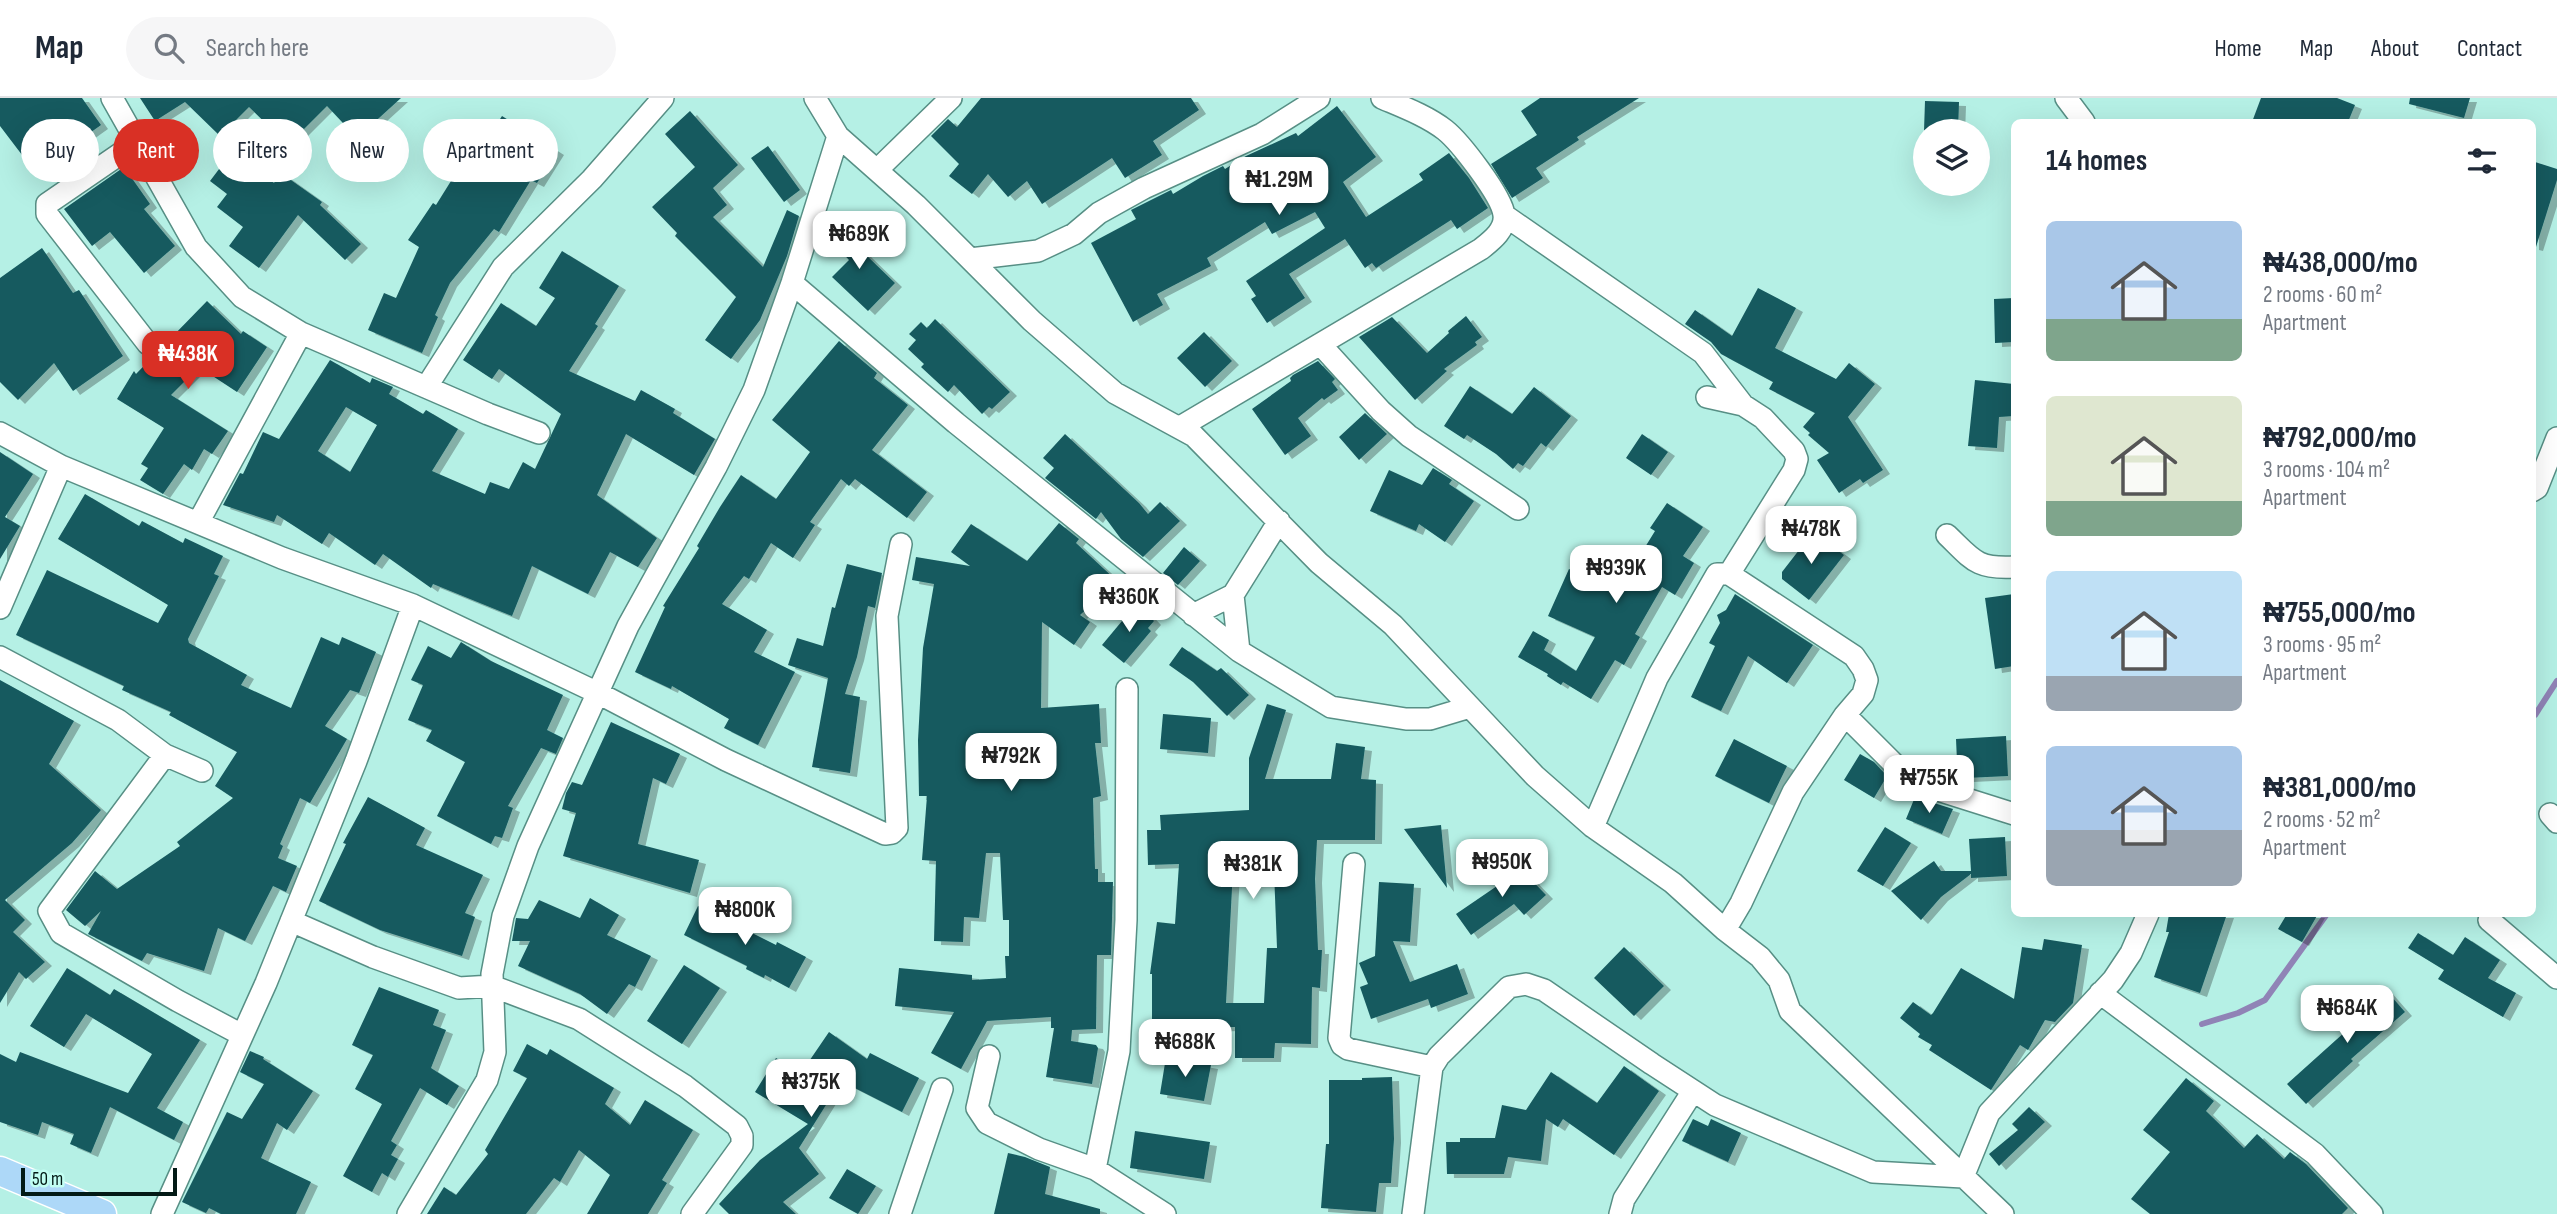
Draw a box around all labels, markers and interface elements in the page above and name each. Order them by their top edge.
search box [126,17,616,80]
text: Map [35,28,84,68]
icon: search [150,29,188,67]
text: Search here [206,33,309,64]
text: Home [2214,34,2262,63]
text: Map [2300,34,2333,63]
text: About [2371,34,2419,63]
text: Contact [2457,34,2522,63]
chip: Buy [21,119,99,182]
chip: Rent [113,119,199,182]
chip: Filters [213,119,312,182]
chip: New [326,119,409,182]
chip: Apartment [423,119,558,182]
map controls [1913,119,1990,196]
button: layers [1913,119,1990,196]
icon: filters [2463,142,2501,180]
text: 14 homes [2046,143,2147,179]
pin: ₦1.29M [1222,158,1336,217]
text: ₦1.29M [1245,166,1313,194]
pin: ₦689K [810,212,908,271]
text: ₦689K [829,220,889,248]
text: ₦438,000/mo [2263,245,2418,281]
icon: home [2102,249,2186,333]
text: 2 rooms · 60 m² [2263,281,2382,309]
text: Apartment [2263,309,2347,337]
pin: ₦438K [139,331,237,391]
text: ₦438K [158,340,218,368]
text: ₦792,000/mo [2263,420,2417,456]
icon: home [2102,424,2186,508]
text: 3 rooms · 104 m² [2263,456,2390,484]
text: Apartment [2263,484,2347,512]
pin: ₦478K [1762,506,1860,566]
text: ₦478K [1781,515,1841,543]
pin: ₦939K [1567,546,1665,605]
text: ₦939K [1586,554,1646,582]
pin: ₦360K [1080,574,1178,634]
text: ₦360K [1099,583,1159,611]
text: ₦755,000/mo [2263,595,2416,631]
icon: home [2102,599,2186,683]
text: 3 rooms · 95 m² [2263,631,2382,659]
text: Apartment [2263,659,2347,687]
pin: ₦792K [962,734,1060,793]
text: ₦792K [982,742,1040,770]
pin: ₦755K [1880,756,1978,815]
text: ₦755K [1900,764,1958,792]
text: ₦381,000/mo [2263,770,2416,806]
icon: home [2102,774,2186,858]
text: 2 rooms · 52 m² [2263,806,2381,834]
text: Apartment [2263,834,2347,862]
pin: ₦950K [1453,840,1551,899]
pin: ₦381K [1204,842,1302,901]
text: ₦950K [1472,848,1532,876]
text: ₦381K [1224,850,1282,878]
pin: ₦800K [696,888,794,947]
text: ₦800K [715,896,775,924]
pin: ₦684K [2298,986,2396,1045]
text: ₦684K [2317,994,2377,1022]
pin: ₦688K [1136,1020,1234,1079]
text: ₦688K [1155,1028,1215,1056]
pin: ₦375K [762,1060,860,1119]
text: ₦375K [782,1068,840,1096]
scale bar [21,1165,177,1197]
text: 50 m [32,1168,63,1191]

